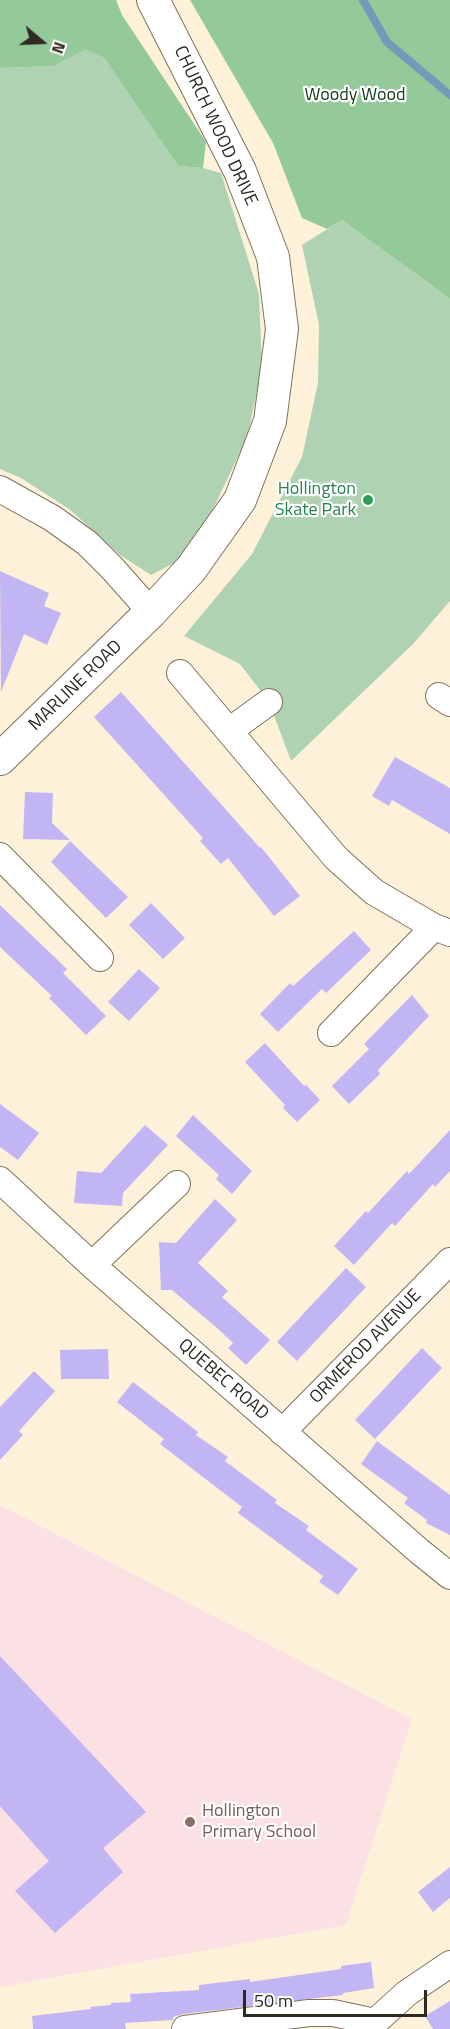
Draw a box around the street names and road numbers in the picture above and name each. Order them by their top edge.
street label: CHURCH WOOD DRIVE [169,43,261,209]
street label: MARLINE ROAD [25,636,127,736]
street label: ORMEROD AVENUE [306,1285,426,1409]
street label: QUEBEC ROAD [173,1335,273,1425]

